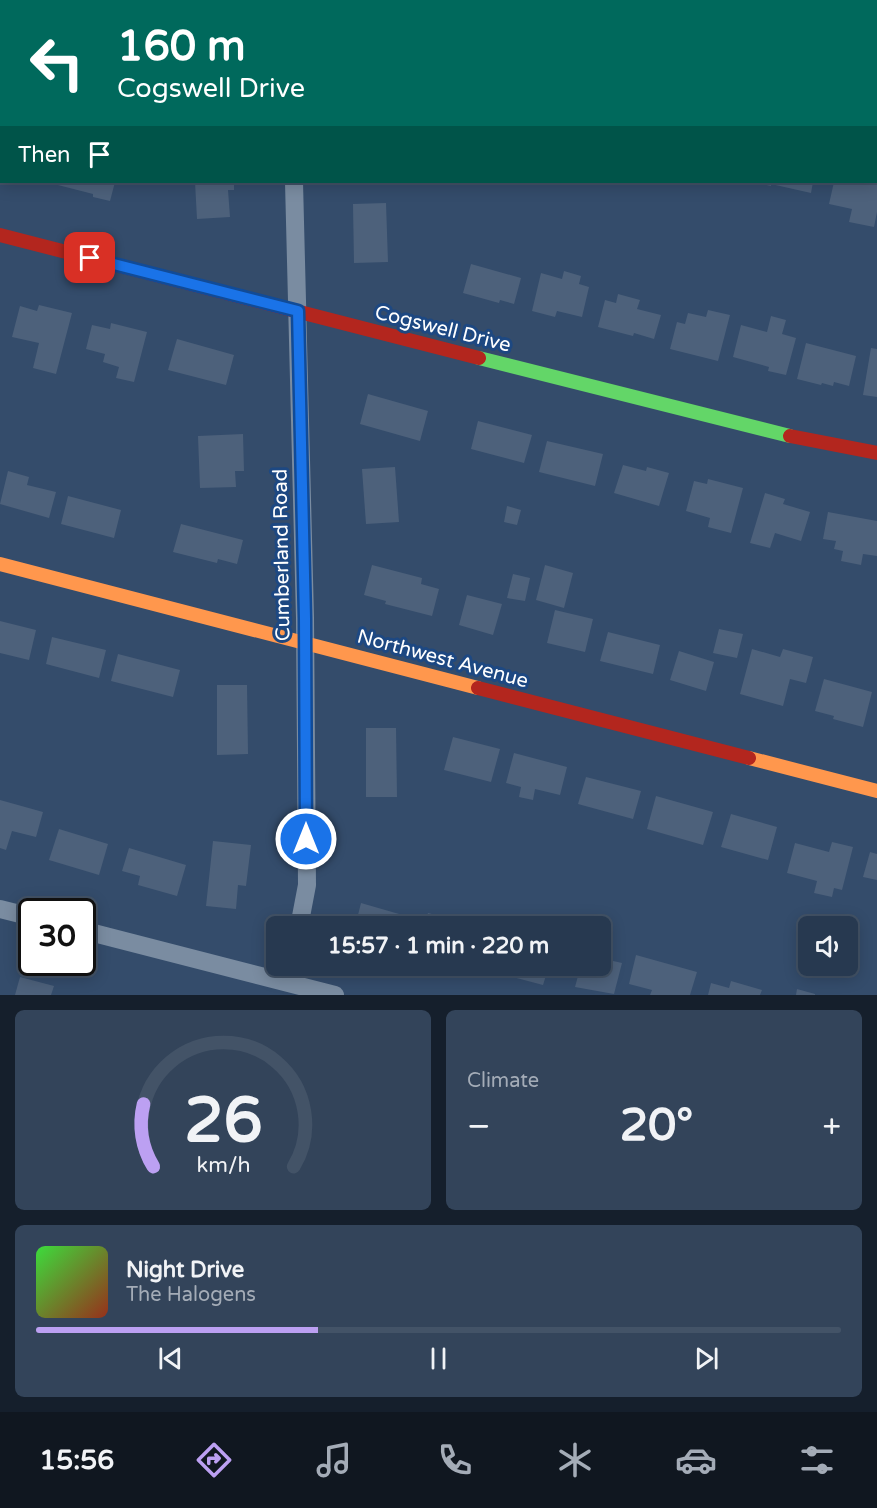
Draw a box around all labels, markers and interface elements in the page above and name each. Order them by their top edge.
text: 160 m [117,21,246,72]
icon: left [18,24,96,102]
text: Cogswell Drive [117,72,305,105]
icon: arrive [83,138,116,171]
text: Then [18,142,71,168]
pin [64,232,115,283]
icon: arrive [73,241,106,274]
street label: Cogswell Drive [372,300,513,357]
street label: Cumberland Road [268,469,296,641]
street label: Northwest Avenue [355,625,531,693]
position arrow [274,807,338,871]
speed limit sign: 30 [18,898,96,976]
map controls [798,916,858,976]
button: sound [798,916,858,976]
text: 15:57 · 1 min · 220 m [328,933,549,959]
text: Climate [467,1069,539,1093]
text: 26 [184,1084,262,1159]
text: 20° [620,1099,693,1153]
text: − [467,1107,491,1146]
text: + [822,1107,841,1146]
text: km/h [196,1152,250,1178]
text: Night Drive [126,1257,244,1283]
text: The Halogens [126,1283,256,1307]
icon: previous [154,1342,187,1375]
icon: pause [422,1342,455,1375]
icon: next [690,1342,723,1375]
icon: directions [193,1439,235,1481]
icon: music [313,1439,355,1481]
icon: phone [434,1439,476,1481]
icon: climate [554,1439,596,1481]
icon: car [675,1439,717,1481]
icon: filters [796,1439,838,1481]
text: 15:56 [39,1444,114,1477]

